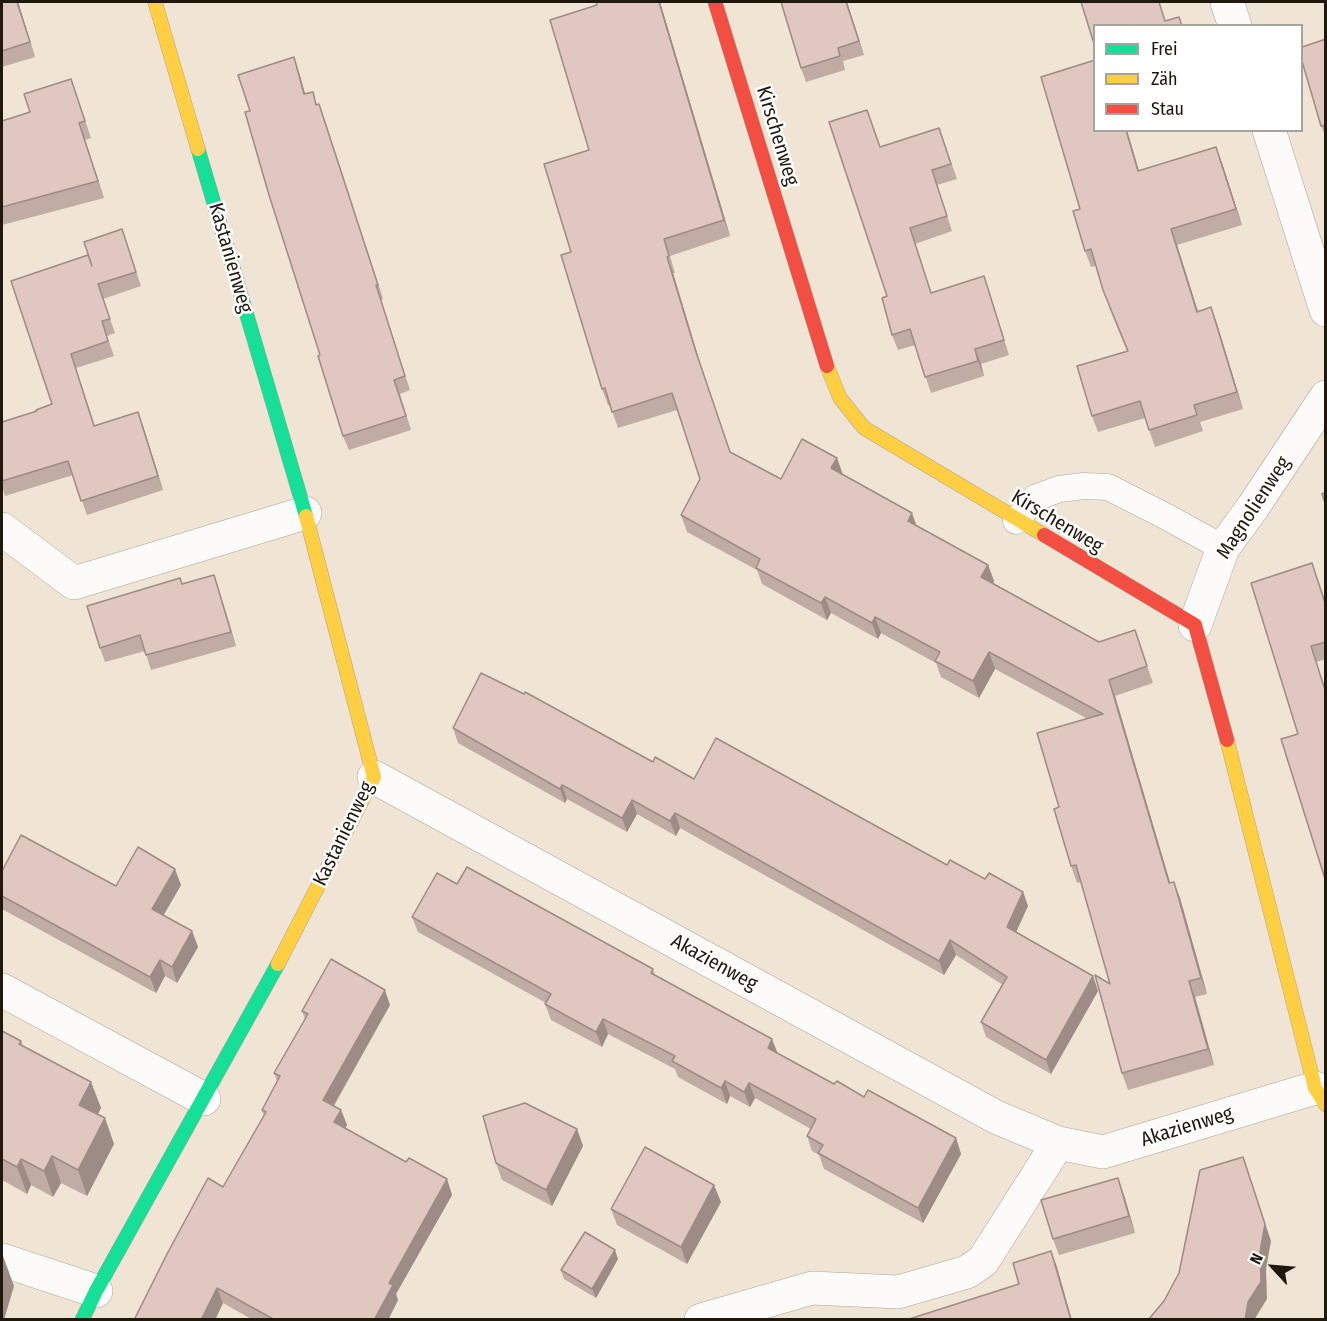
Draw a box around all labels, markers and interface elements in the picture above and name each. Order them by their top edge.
legend [1093,24,1303,132]
text: Frei [1151,38,1177,60]
text: Zäh [1151,68,1178,90]
street label: Kirschenweg [751,83,803,189]
text: Stau [1151,98,1184,120]
street label: Kastanienweg [203,200,257,316]
street label: Magnolienweg [1212,452,1296,564]
street label: Kirschenweg [1007,485,1107,559]
street label: Kastanienweg [308,778,380,890]
street label: Akazienweg [667,929,761,997]
street label: Akazienweg [1138,1102,1236,1152]
north arrow [1243,1237,1303,1297]
text: N [1246,1250,1267,1267]

